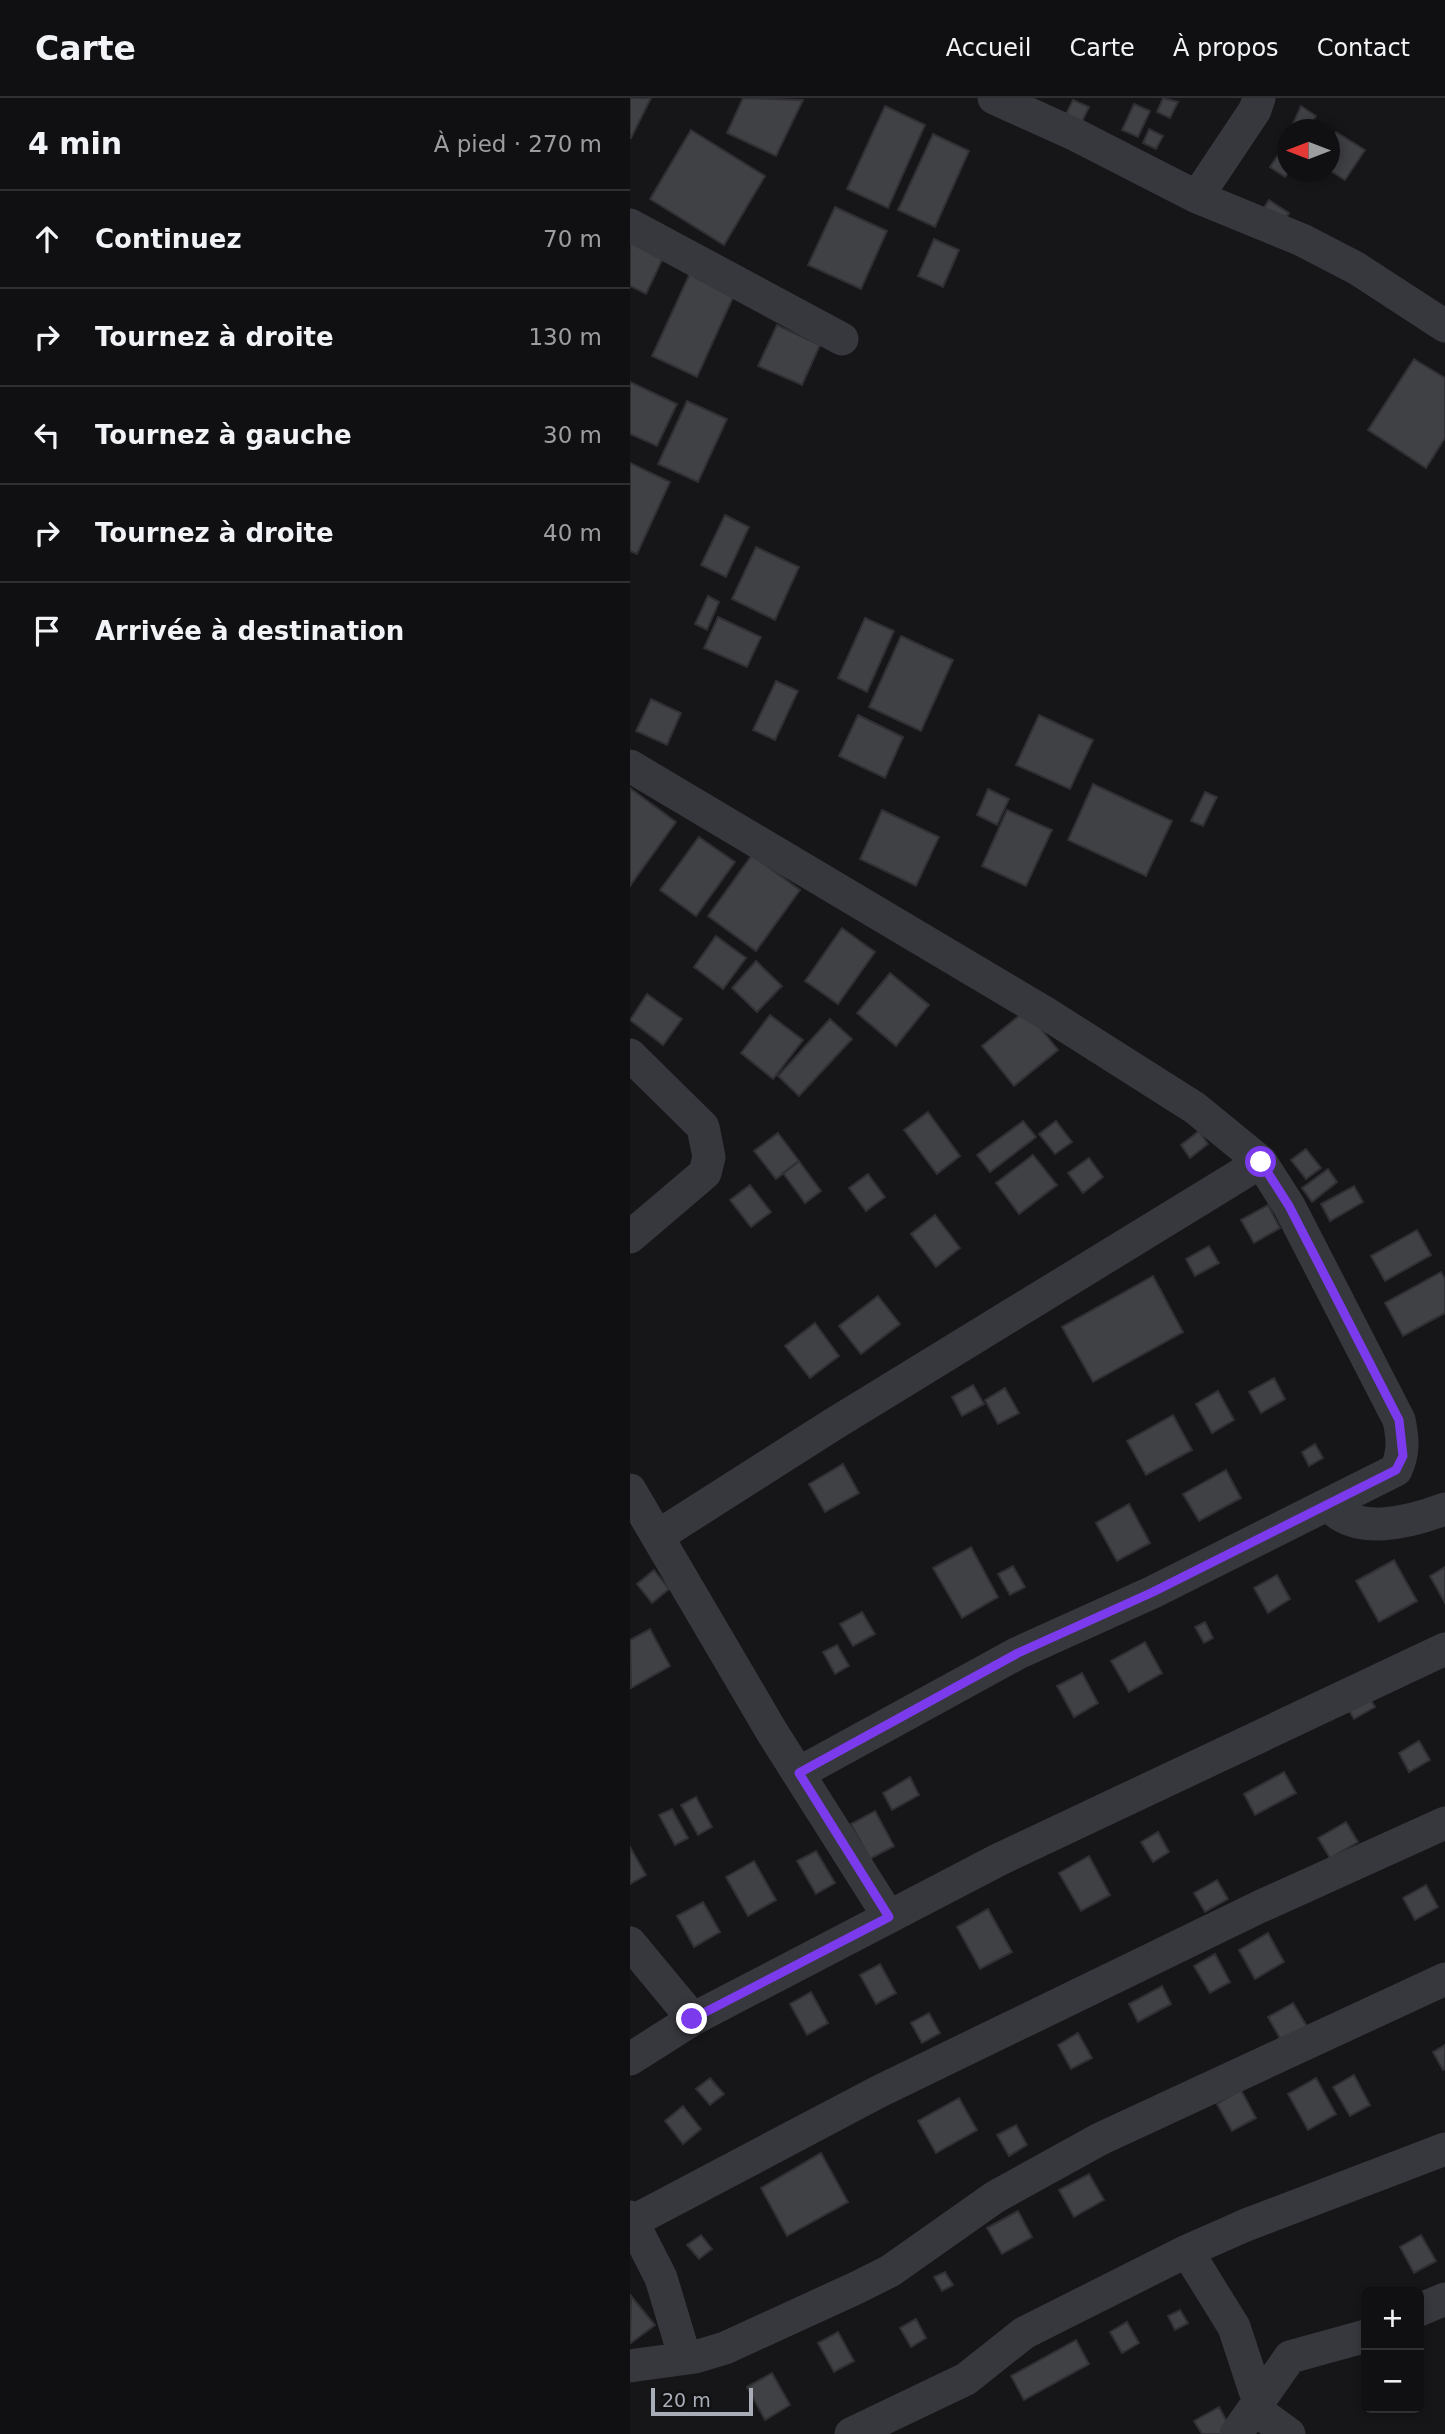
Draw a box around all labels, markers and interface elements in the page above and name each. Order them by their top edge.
text: Carte [35,29,136,68]
text: Accueil [946,34,1031,62]
text: Carte [1069,34,1135,62]
text: À propos [1173,34,1279,62]
text: Contact [1317,34,1410,62]
north arrow [1277,119,1340,182]
text: 4 min [28,126,122,161]
text: À pied · 270 m [434,131,602,157]
icon: ahead [28,220,66,258]
text: Continuez [95,224,242,254]
text: 70 m [543,226,602,252]
icon: right [28,318,66,356]
text: Tournez à droite [95,322,334,352]
text: 130 m [528,324,602,350]
icon: left [28,416,66,454]
text: Tournez à gauche [95,420,352,450]
text: 30 m [543,422,602,448]
icon: right [28,514,66,552]
text: Tournez à droite [95,518,334,548]
text: 40 m [543,520,602,546]
icon: arrive [28,612,66,650]
text: Arrivée à destination [95,616,404,646]
route start [1245,1146,1276,1177]
route end [676,2003,707,2034]
map controls [1361,2287,1424,2413]
button: + [1361,2287,1424,2350]
button: − [1361,2350,1424,2413]
scale bar [651,2385,752,2417]
text: 20 m [662,2389,711,2411]

